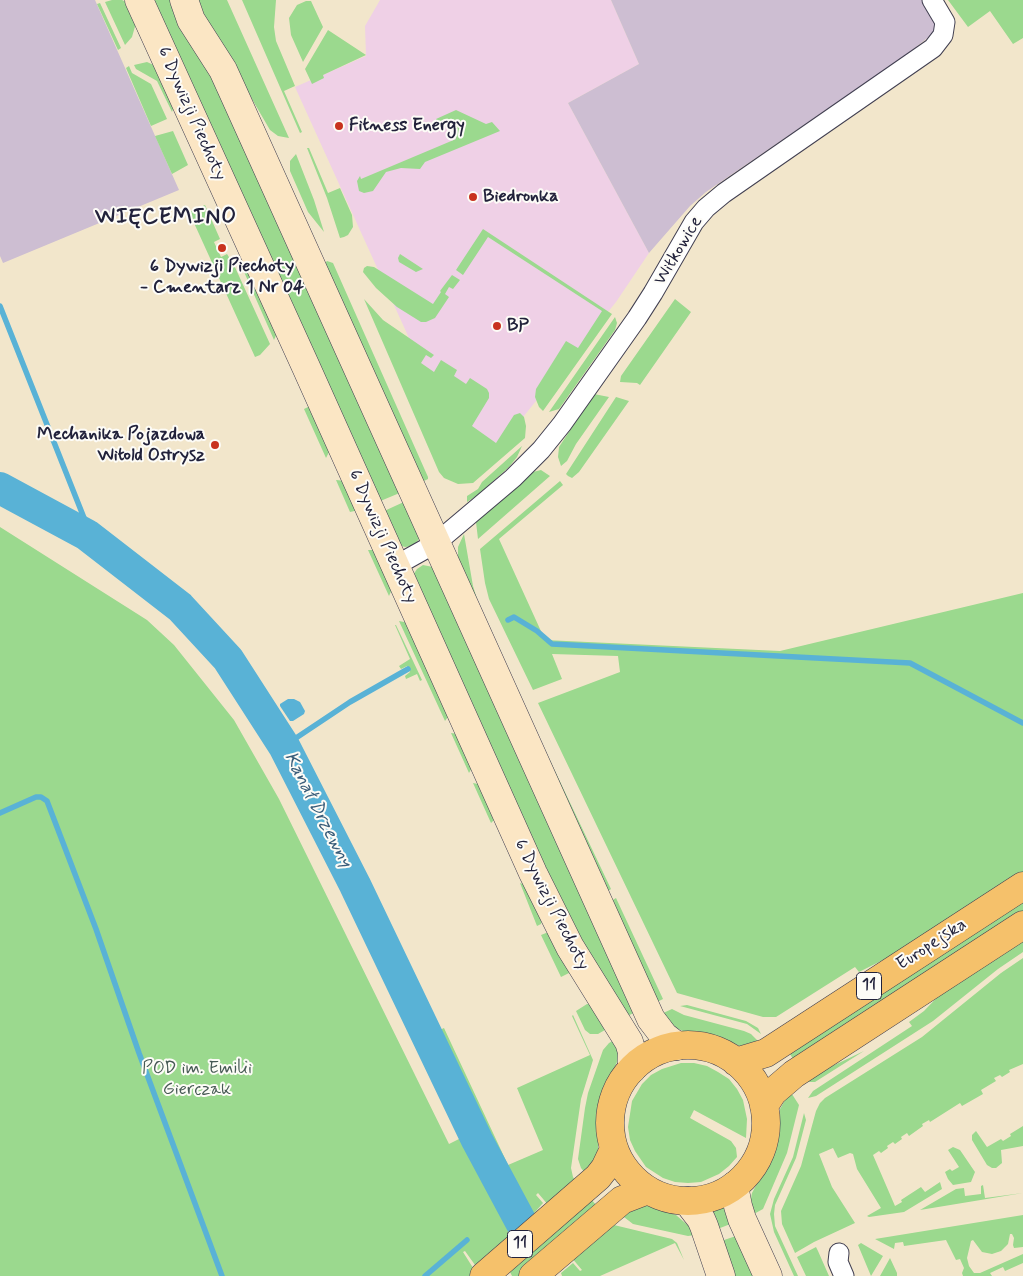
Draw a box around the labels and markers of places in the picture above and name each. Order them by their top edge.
place label: Fitness Energy [349,115,465,137]
marker: Fitness Energy [333,120,345,132]
place label: Biedronka [483,186,558,208]
marker: Biedronka [467,191,479,203]
marker: 6 Dywizji Piechoty - Cmentarz 1 Nr 04 [216,242,228,254]
place label: 6 Dywizji Piechoty - Cmentarz 1 Nr 04 [140,256,304,298]
place label: BP [507,315,529,337]
marker: BP [491,320,503,332]
place label: Mechanika Pojazdowa Witold Ostrysz [37,424,205,466]
marker: Mechanika Pojazdowa Witold Ostrysz [209,439,221,451]

